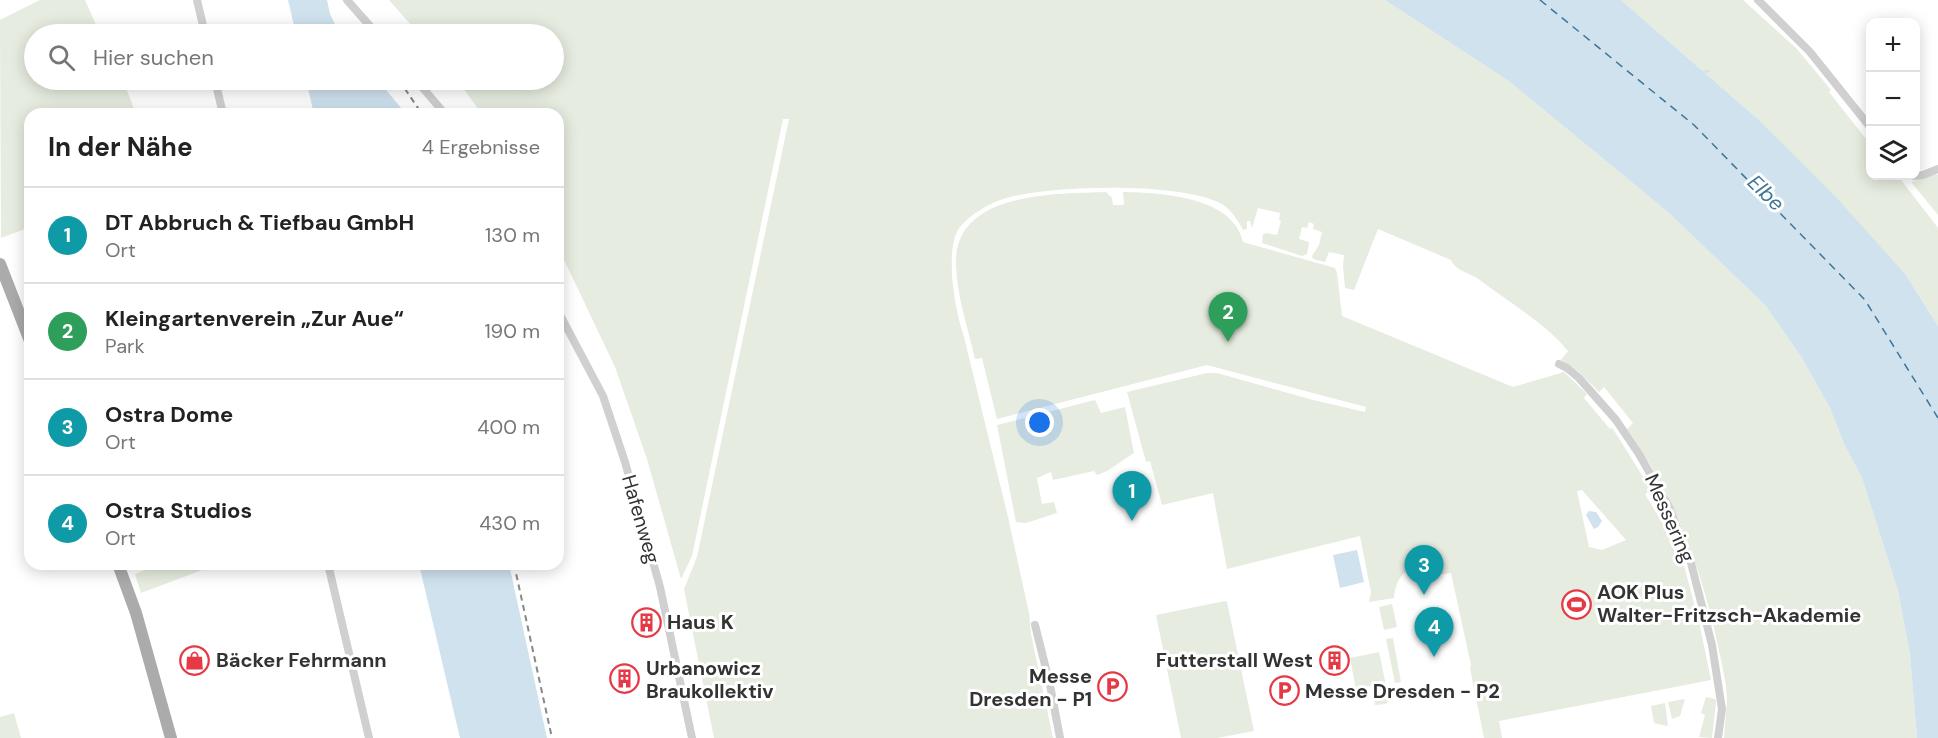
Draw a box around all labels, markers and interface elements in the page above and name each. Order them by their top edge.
map controls [1866,18,1920,180]
button: + [1866,18,1920,72]
search box [24,24,564,90]
icon: search [45,41,78,74]
text: Hier suchen [93,43,214,72]
button: − [1866,72,1920,126]
button: layers [1866,126,1920,180]
text: In der Nähe [48,130,193,164]
text: 4 Ergebnisse [422,134,540,160]
water label: Elbe [1741,169,1791,217]
text: DT Abbruch & Tiefbau GmbH [105,208,414,237]
text: 1 [64,222,71,248]
text: 130 m [485,222,540,248]
text: Ort [105,237,136,263]
pin: 2 [1208,292,1248,342]
text: Kleingartenverein „Zur Aue“ [105,304,404,333]
text: 2 [62,318,73,344]
text: 190 m [484,318,540,344]
text: Park [105,333,145,359]
text: Ostra Dome [105,400,233,429]
your location [1025,408,1054,437]
text: 3 [61,414,74,440]
text: 400 m [477,414,540,440]
text: Ort [105,429,136,455]
street label: Messering [1639,470,1701,566]
street label: Hafenweg [616,472,666,566]
pin: 1 [1112,472,1152,521]
text: Ostra Studios [105,496,252,525]
text: 4 [61,510,74,536]
text: 430 m [479,510,540,536]
text: Ort [105,525,136,551]
pin: 3 [1404,546,1444,595]
place label: AOK Plus Walter-Fritzsch-Akademie [1597,579,1861,628]
sports icon: AOK Plus Walter-Fritzsch-Akademie [1560,588,1592,620]
building icon: Haus K [630,606,662,638]
pin: 4 [1414,608,1454,657]
place label: Haus K [667,609,734,635]
shop icon: Bäcker Fehrmann [179,644,211,676]
building icon: Futterstall West [1318,644,1350,676]
place label: Bäcker Fehrmann [216,647,387,673]
place label: Futterstall West [1156,647,1313,673]
place label: Urbanowicz Braukollektiv [646,655,774,704]
building icon: Urbanowicz Braukollektiv [609,663,641,695]
place label: Messe Dresden - P1 [969,663,1092,712]
parking icon: Messe Dresden - P1 [1097,671,1129,703]
parking icon: Messe Dresden - P2 [1268,675,1300,707]
place label: Messe Dresden - P2 [1305,678,1500,704]

